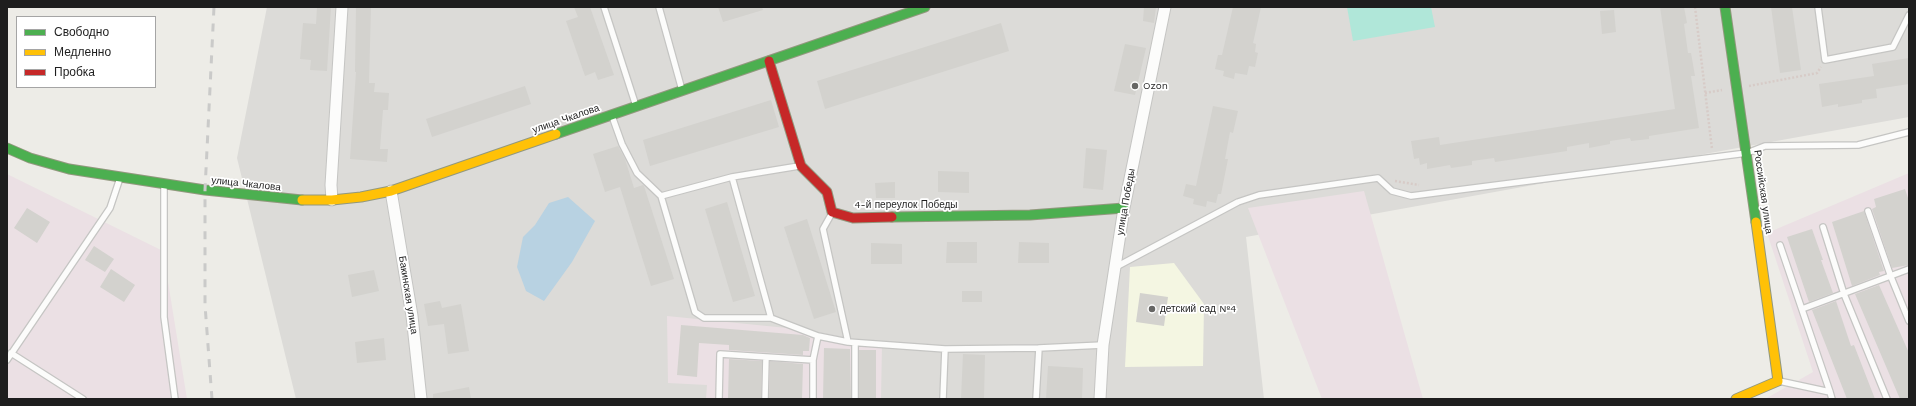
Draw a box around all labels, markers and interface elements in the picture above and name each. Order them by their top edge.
legend [16,16,156,88]
text: Свободно [54,25,109,39]
text: Медленно [54,45,111,59]
text: Пробка [54,65,95,79]
place label: Ozon [1143,80,1168,92]
marker: Ozon [1130,81,1140,91]
street label: улица Чкалова [531,102,601,136]
street label: Российская улица [1751,149,1775,235]
street label: улица Победы [1114,168,1138,236]
street label: улица Чкалова [211,174,281,194]
street label: 4-й переулок Победы [855,199,957,211]
street label: Бакинская улица [396,255,420,335]
place label: детский сад №4 [1160,303,1236,315]
marker: детский сад №4 [1147,304,1157,314]

